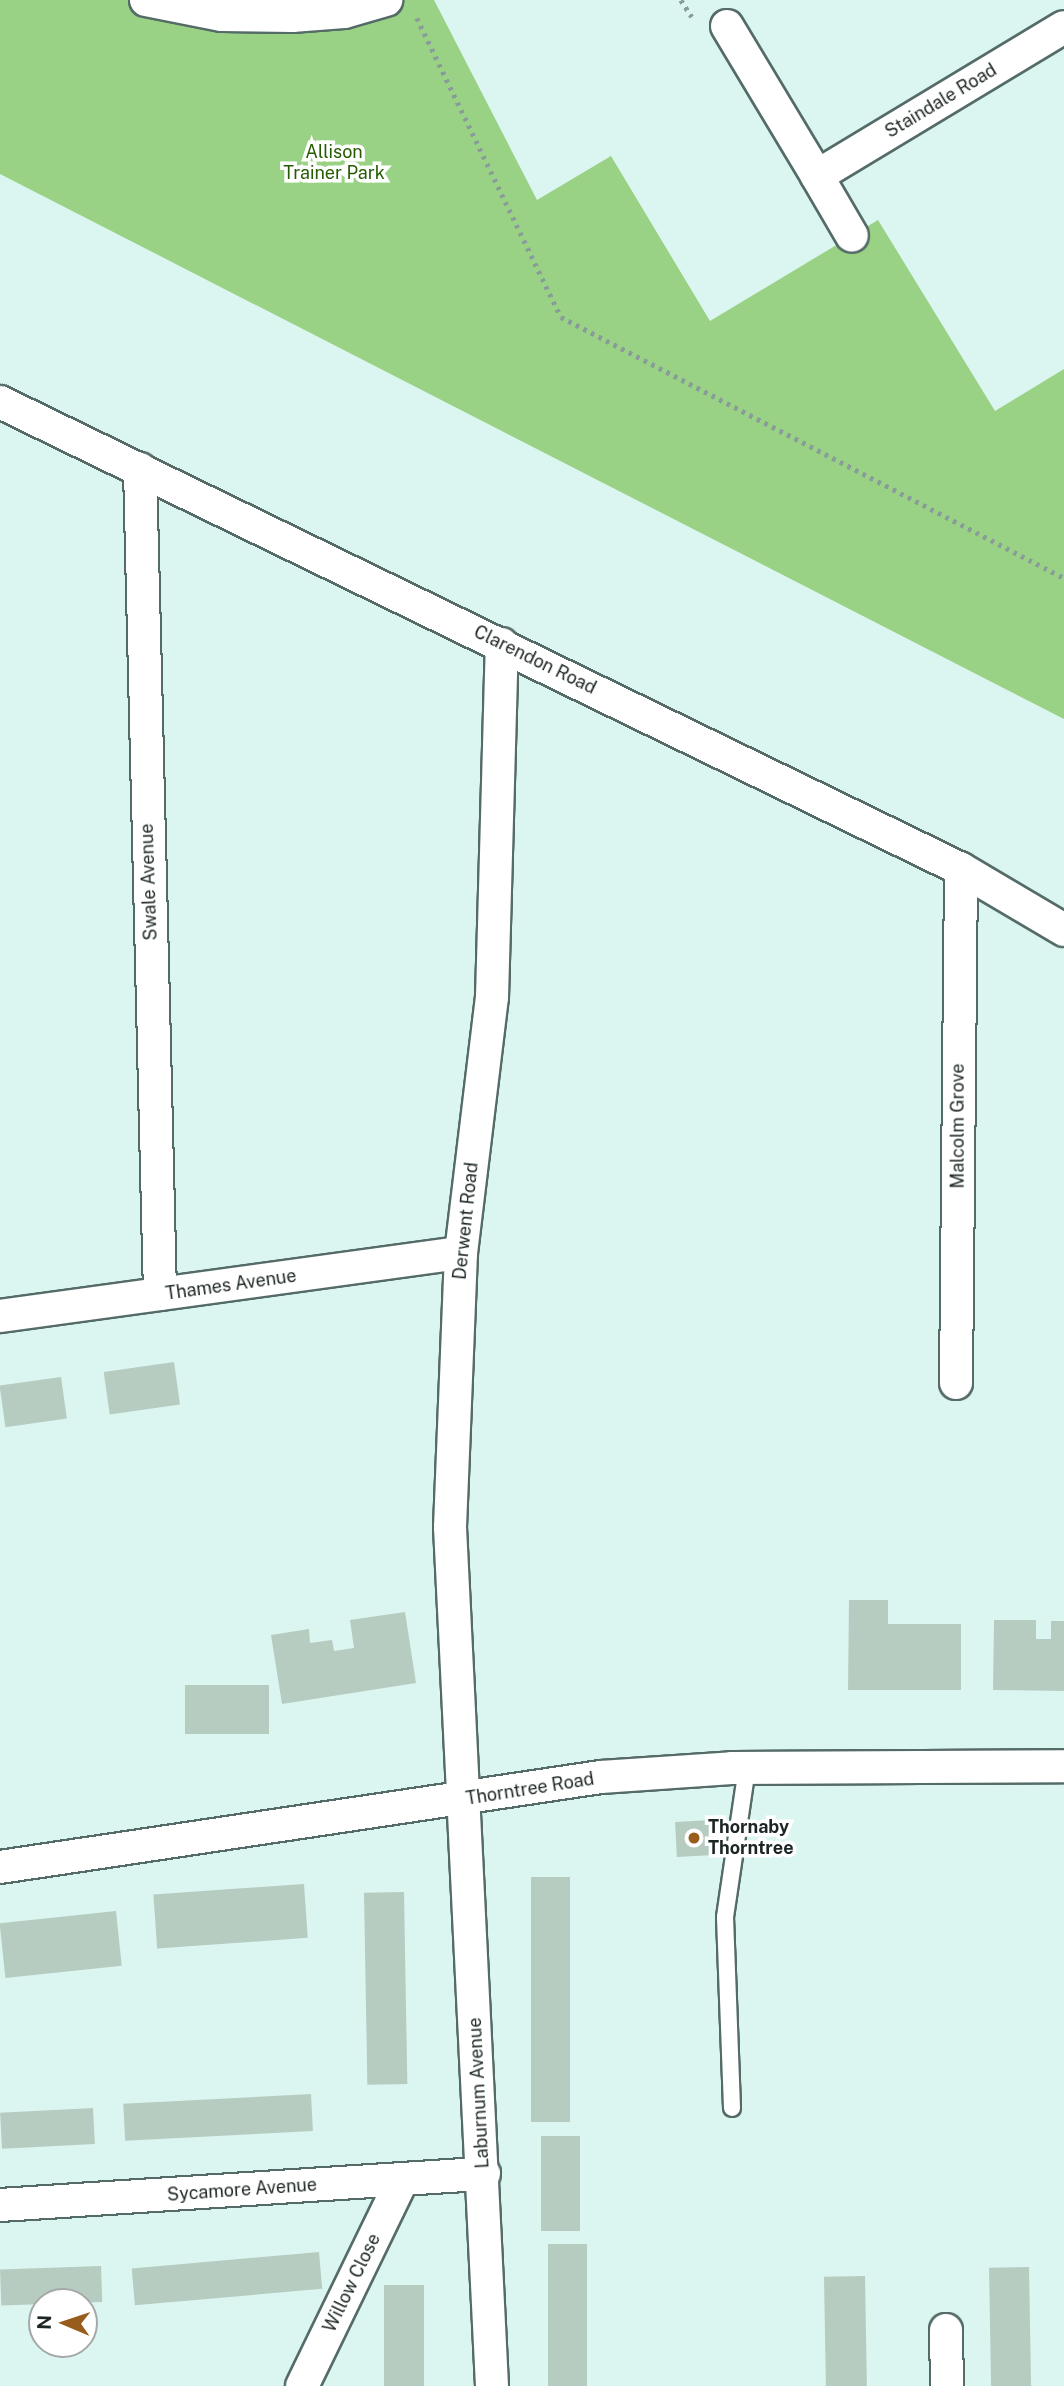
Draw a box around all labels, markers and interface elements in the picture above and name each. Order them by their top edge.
street label: Staindale Road [881,59,1001,143]
park label: Allison Trainer Park [283,142,385,184]
street label: Clarendon Road [470,621,600,699]
street label: Swale Avenue [136,823,162,941]
street label: Malcolm Grove [947,1063,969,1189]
street label: Derwent Road [449,1161,483,1281]
street label: Thames Avenue [164,1265,298,1305]
street label: Thorntree Road [464,1768,596,1810]
place label: Thornaby Thorntree [708,1817,794,1860]
marker: Thornaby Thorntree [686,1830,702,1846]
street label: Laburnum Avenue [464,2017,494,2169]
street label: Sycamore Avenue [166,2174,318,2206]
street label: Willow Close [319,2230,385,2336]
north arrow [28,2288,98,2358]
text: N [33,2315,55,2330]

